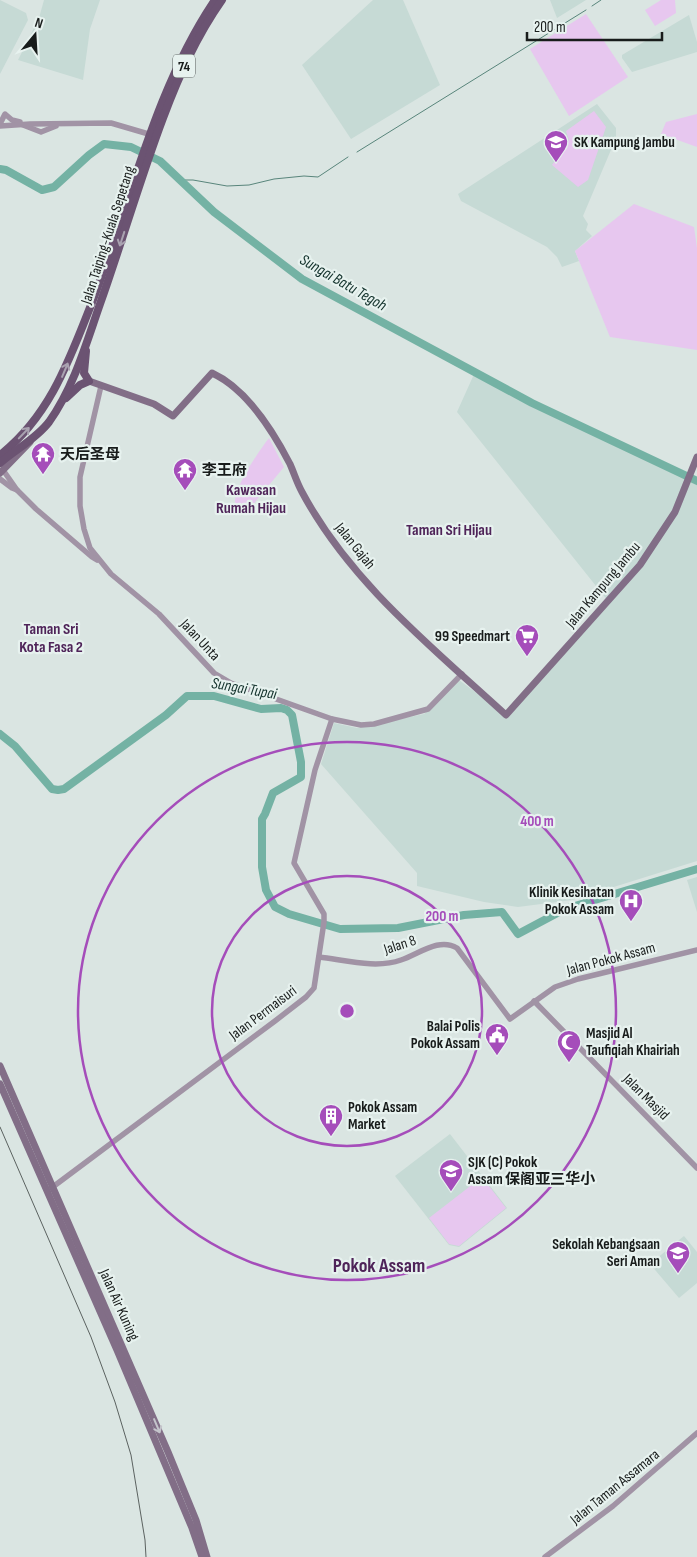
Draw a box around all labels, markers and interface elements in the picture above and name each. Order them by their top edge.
north arrow [10,10,60,60]
scale bar [527,10,662,42]
text: N [33,14,45,32]
text: 200 m [534,18,566,37]
road number: 74 [173,54,195,78]
school or university icon: SK Kampung Jambu [543,129,569,163]
place label: SK Kampung Jambu [574,133,675,152]
street label: Jalan Taiping-Kuala Sepetang [76,164,139,307]
one-way arrow [117,231,127,247]
water label: Sungai Batu Tegoh [296,251,390,316]
one-way arrow [60,363,70,378]
one-way arrow [17,427,30,439]
temple icon: 天后圣母 [30,441,56,475]
place label: 天后圣母 [60,445,120,464]
temple icon: 李王府 [172,457,198,491]
place label: 李王府 [202,461,247,480]
district label: Kawasan Rumah Hijau [216,481,286,518]
street label: Jalan Gajah [330,518,379,573]
district label: Taman Sri Hijau [406,521,492,540]
street label: Jalan Kampung Jambu [561,538,645,633]
street label: Jalan Unta [175,614,224,665]
district label: Taman Sri Kota Fasa 2 [19,620,83,657]
supermarket icon: 99 Speedmart [514,623,540,657]
place label: 99 Speedmart [435,627,510,646]
water label: Sungai Tupai [210,674,279,704]
text: 400 m [520,812,554,831]
place label: Klinik Kesihatan Pokok Assam [529,883,614,919]
hospital icon: Klinik Kesihatan Pokok Assam [618,888,644,922]
text: 200 m [425,907,459,926]
street label: Jalan 8 [381,931,419,959]
street label: Jalan Pokok Assam [564,938,657,980]
street label: Jalan Permaisuri [225,981,301,1045]
centre of rings [338,1002,356,1020]
place label: Balai Polis Pokok Assam [411,1017,480,1053]
public building icon: Balai Polis Pokok Assam [484,1022,510,1056]
place label: Masjid Al Taufiqiah Khairiah [586,1024,680,1060]
mosque icon: Masjid Al Taufiqiah Khairiah [556,1029,582,1063]
street label: Jalan Masjid [618,1069,673,1124]
place label: Pokok Assam Market [348,1098,417,1134]
building icon: Pokok Assam Market [318,1103,344,1137]
place label: SJK (C) Pokok Assam 保阁亚三华小 [467,1153,596,1189]
school or university icon: SJK (C) Pokok Assam 保阁亚三华小 [438,1158,464,1192]
place label: Sekolah Kebangsaan Seri Aman [552,1235,660,1271]
school or university icon: Sekolah Kebangsaan Seri Aman [665,1240,691,1274]
district label: Pokok Assam [333,1254,425,1278]
street label: Jalan Air Kuning [94,1265,143,1344]
one-way arrow [153,1418,163,1433]
street label: Jalan Taman Assamara [566,1445,664,1529]

